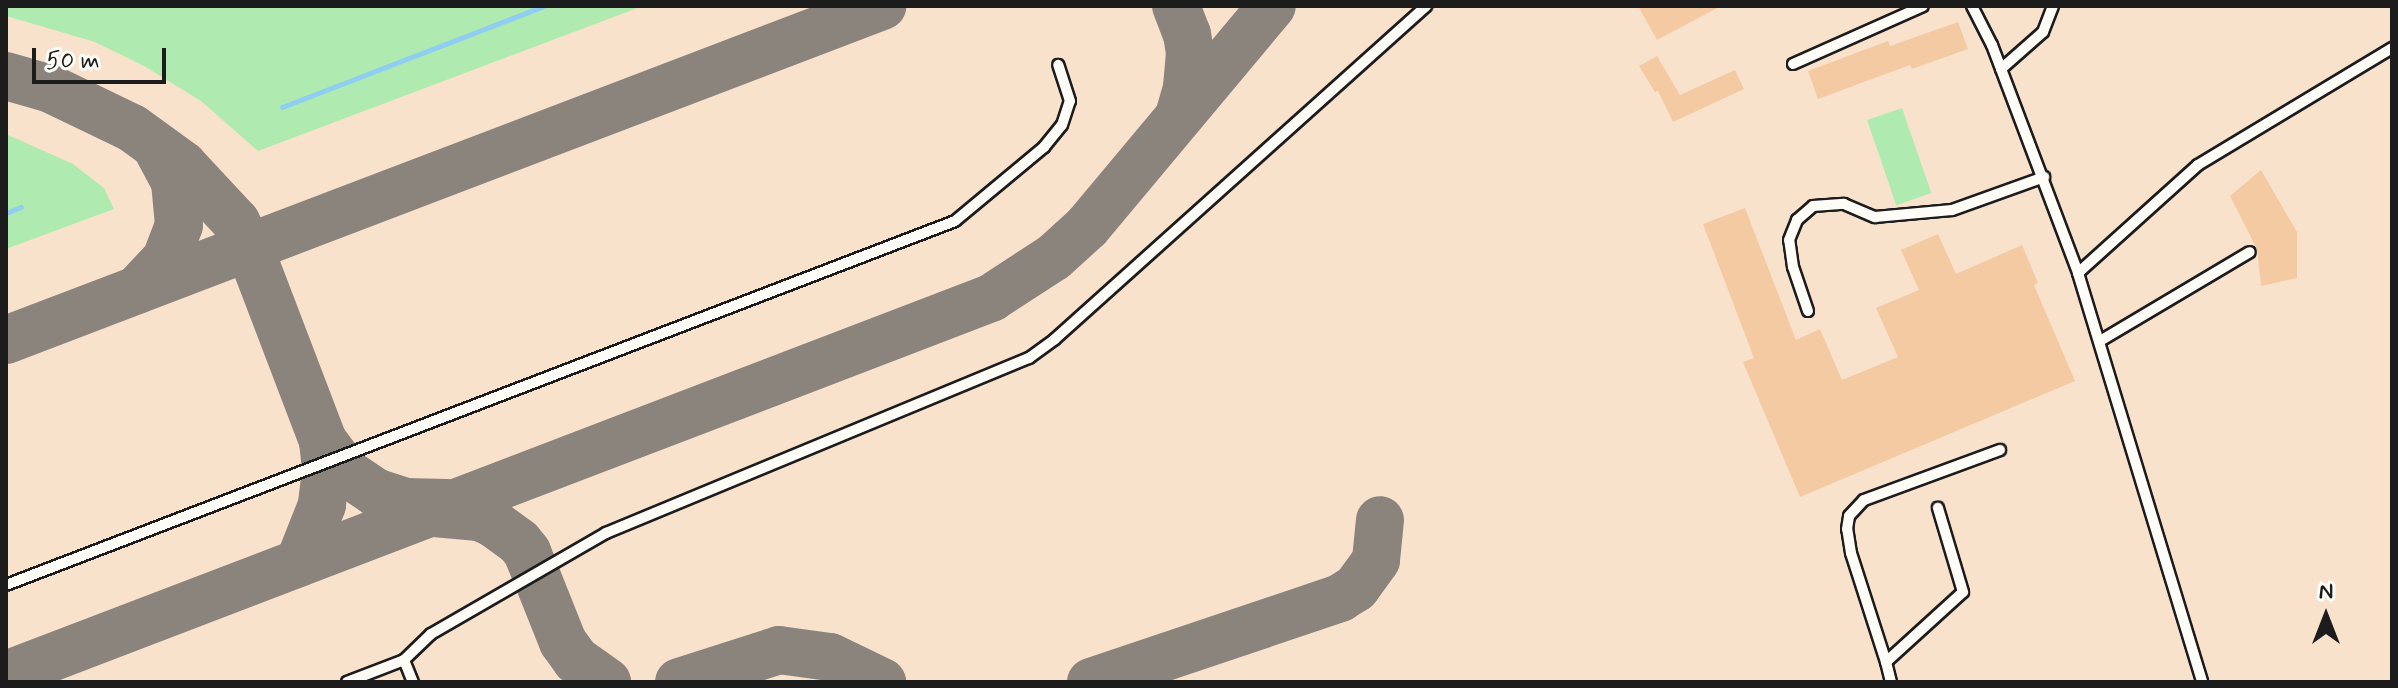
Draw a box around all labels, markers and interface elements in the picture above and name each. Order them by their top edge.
scale bar [36,32,170,82]
text: 50 m [46,46,100,77]
north arrow [2286,576,2366,656]
text: N [2319,578,2333,606]

